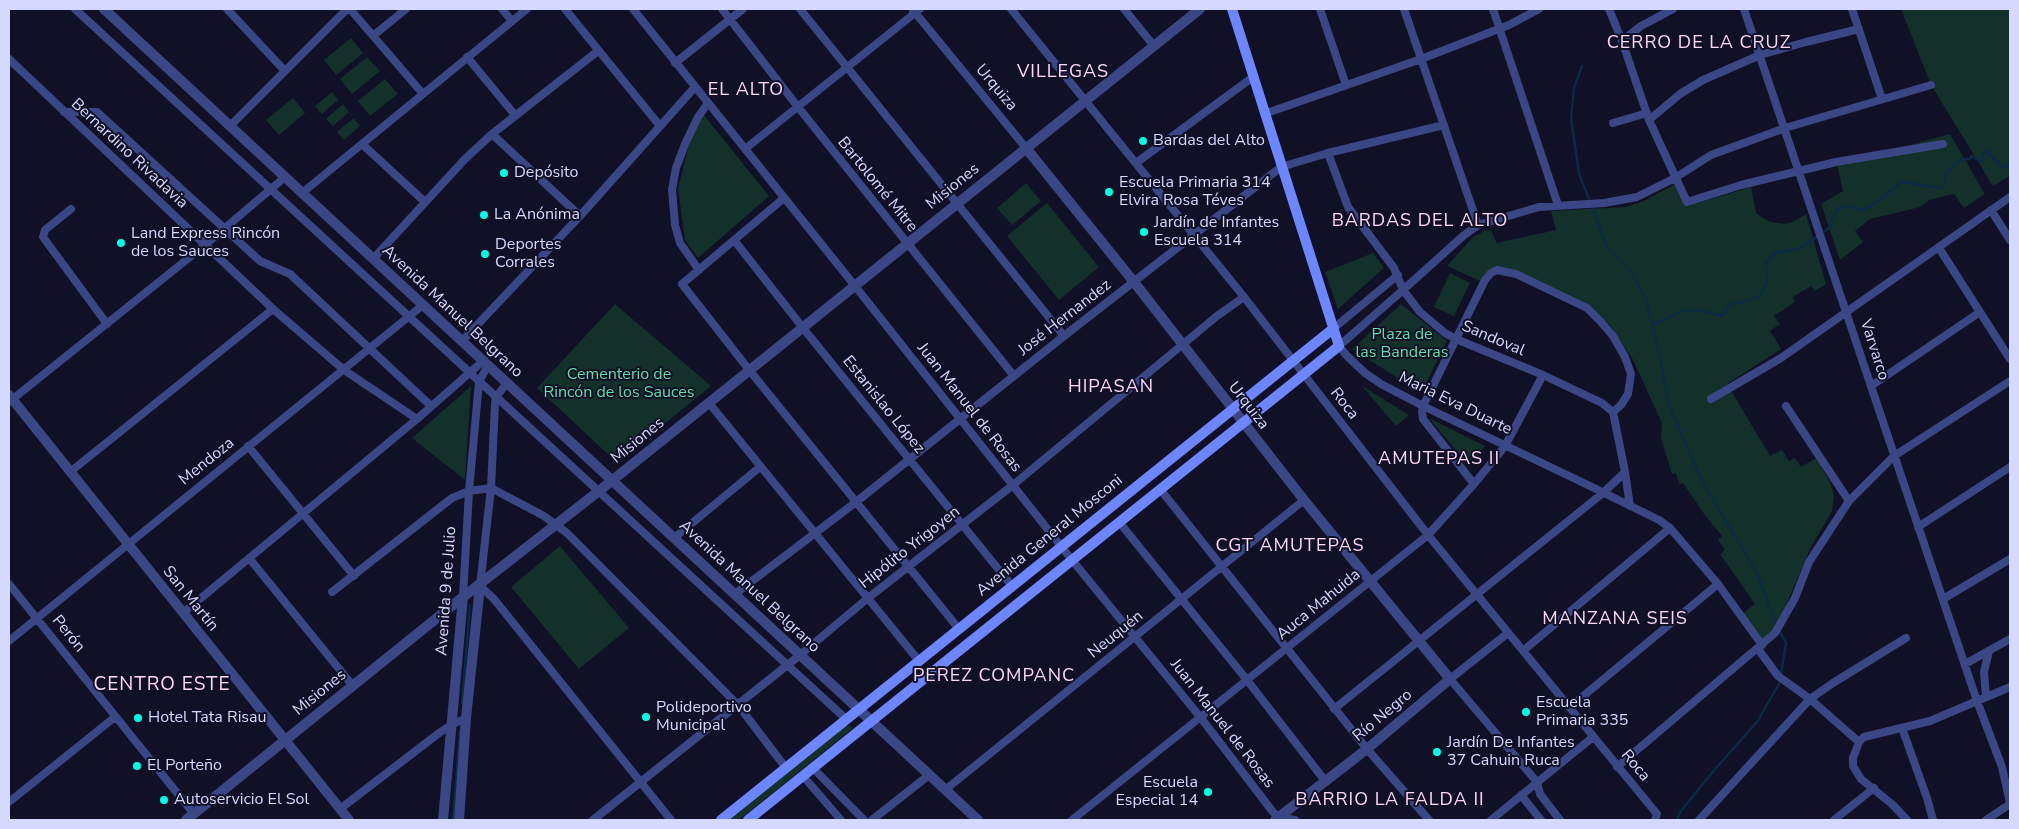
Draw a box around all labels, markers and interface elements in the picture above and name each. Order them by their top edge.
district label: CERRO DE LA CRUZ [1605,33,1793,55]
street label: Urquiza [971,61,1021,115]
district label: VILLEGAS [1016,62,1110,84]
district label: EL ALTO [707,80,785,102]
street label: Bernardino Rivadavia [67,95,191,213]
place label: Bardas del Alto [1153,131,1265,151]
street label: Bartolomé Mitre [833,134,921,236]
marker: Bardas del Alto [1137,135,1149,147]
street label: Misiones [922,160,984,214]
place label: Depósito [514,163,578,183]
marker: Depósito [498,167,510,179]
place label: Escuela Primaria 314 Elvira Rosa Téves [1119,173,1271,211]
marker: Escuela Primaria 314 Elvira Rosa Téves [1103,186,1115,198]
place label: La Anónima [494,205,580,225]
marker: La Anónima [478,209,490,221]
district label: BARDAS DEL ALTO [1330,211,1510,233]
place label: Jardín de Infantes Escuela 314 [1154,213,1279,251]
place label: Land Express Rincón de los Sauces [131,224,280,262]
marker: Jardín de Infantes Escuela 314 [1138,226,1150,238]
place label: Deportes Corrales [495,235,561,273]
marker: Land Express Rincón de los Sauces [115,237,127,249]
street label: Avenida Manuel Belgrano [378,242,526,382]
marker: Deportes Corrales [479,248,491,260]
street label: José Hernandez [1015,276,1115,360]
street label: Sandoval [1458,317,1528,361]
street label: Varvarco [1855,317,1893,383]
park label: Plaza de las Banderas [1355,325,1449,363]
street label: Juan Manuel de Rosas [913,340,1025,476]
street label: Estanislao López [838,352,928,458]
park label: Cementerio de Rincón de los Sauces [544,365,694,403]
street label: Maria Eva Duarte [1395,368,1515,440]
district label: HIPASAN [1067,377,1155,399]
street label: Urquiza [1223,378,1273,434]
street label: Roca [1326,384,1362,424]
street label: Misiones [607,414,669,468]
street label: Mendoza [176,434,238,490]
district label: AMUTEPAS II [1377,449,1501,471]
street label: Avenida General Mosconi [973,471,1127,601]
street label: Hipólito Yrigoyen [856,503,964,593]
street label: Avenida Manuel Belgrano [675,517,823,657]
street label: Avenida 9 de Julio [433,526,461,656]
district label: CGT AMUTEPAS [1214,536,1366,558]
street label: San Martín [158,563,222,635]
street label: Auca Mahuida [1273,565,1365,645]
street label: Neuquén [1085,607,1147,663]
district label: MANZANA SEIS [1541,609,1689,631]
street label: Perón [47,612,89,656]
street label: Juan Manuel de Rosas [1166,656,1278,792]
street label: Misiones [289,666,351,720]
district label: PEREZ COMPANC [911,666,1077,688]
district label: CENTRO ESTE [92,674,232,696]
street label: Río Negro [1349,686,1417,746]
place label: Escuela Primaria 335 [1536,693,1628,731]
place label: Polideportivo Municipal [656,698,752,736]
marker: Escuela Primaria 335 [1520,706,1532,718]
place label: Hotel Tata Risau [148,708,267,728]
marker: Polideportivo Municipal [640,711,652,723]
marker: Hotel Tata Risau [132,712,144,724]
place label: Jardín De Infantes 37 Cahuin Ruca [1447,733,1575,771]
marker: Jardín De Infantes 37 Cahuin Ruca [1431,746,1443,758]
street label: Roca [1616,746,1654,786]
place label: El Porteño [147,756,222,776]
marker: El Porteño [131,760,143,772]
place label: Escuela Especial 14 [1116,773,1198,811]
marker: Escuela Especial 14 [1202,786,1214,798]
place label: Autoservicio El Sol [174,790,309,810]
district label: BARRIO LA FALDA II [1293,790,1487,812]
marker: Autoservicio El Sol [158,794,170,806]

